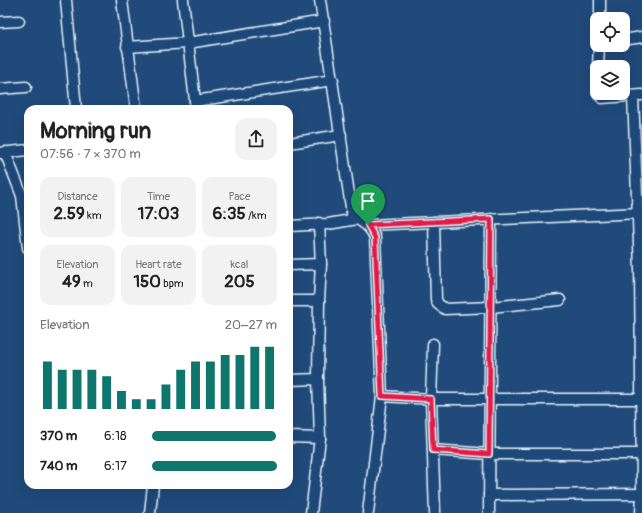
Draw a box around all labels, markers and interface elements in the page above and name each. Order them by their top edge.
map controls [590,12,630,100]
button: locate [590,12,630,52]
button: layers [590,60,630,100]
text: Morning run [40,117,151,145]
button: share [235,118,277,160]
text: 07:56 · 7 × 370 m [40,146,141,162]
pin [351,184,385,225]
text: Distance [57,190,98,203]
text: Time [147,190,170,203]
text: Pace [229,190,250,203]
icon: arrive [357,190,379,212]
text: 2.59 [54,203,85,224]
text: 17:03 [138,203,179,224]
text: 6:35 [213,203,246,224]
text: km [85,209,101,222]
text: /km [246,209,266,222]
text: Elevation [57,258,98,271]
text: Heart rate [135,258,182,271]
text: kcal [231,258,248,271]
text: 49 [62,271,81,292]
text: 150 [133,271,161,292]
text: 205 [224,271,255,292]
text: m [81,277,93,290]
text: bpm [161,277,184,290]
text: Elevation [40,317,90,333]
text: 20–27 m [225,317,277,333]
text: 370 m [40,428,77,444]
text: 6:18 [104,428,127,444]
text: 740 m [40,458,78,474]
text: 6:17 [104,458,127,474]

